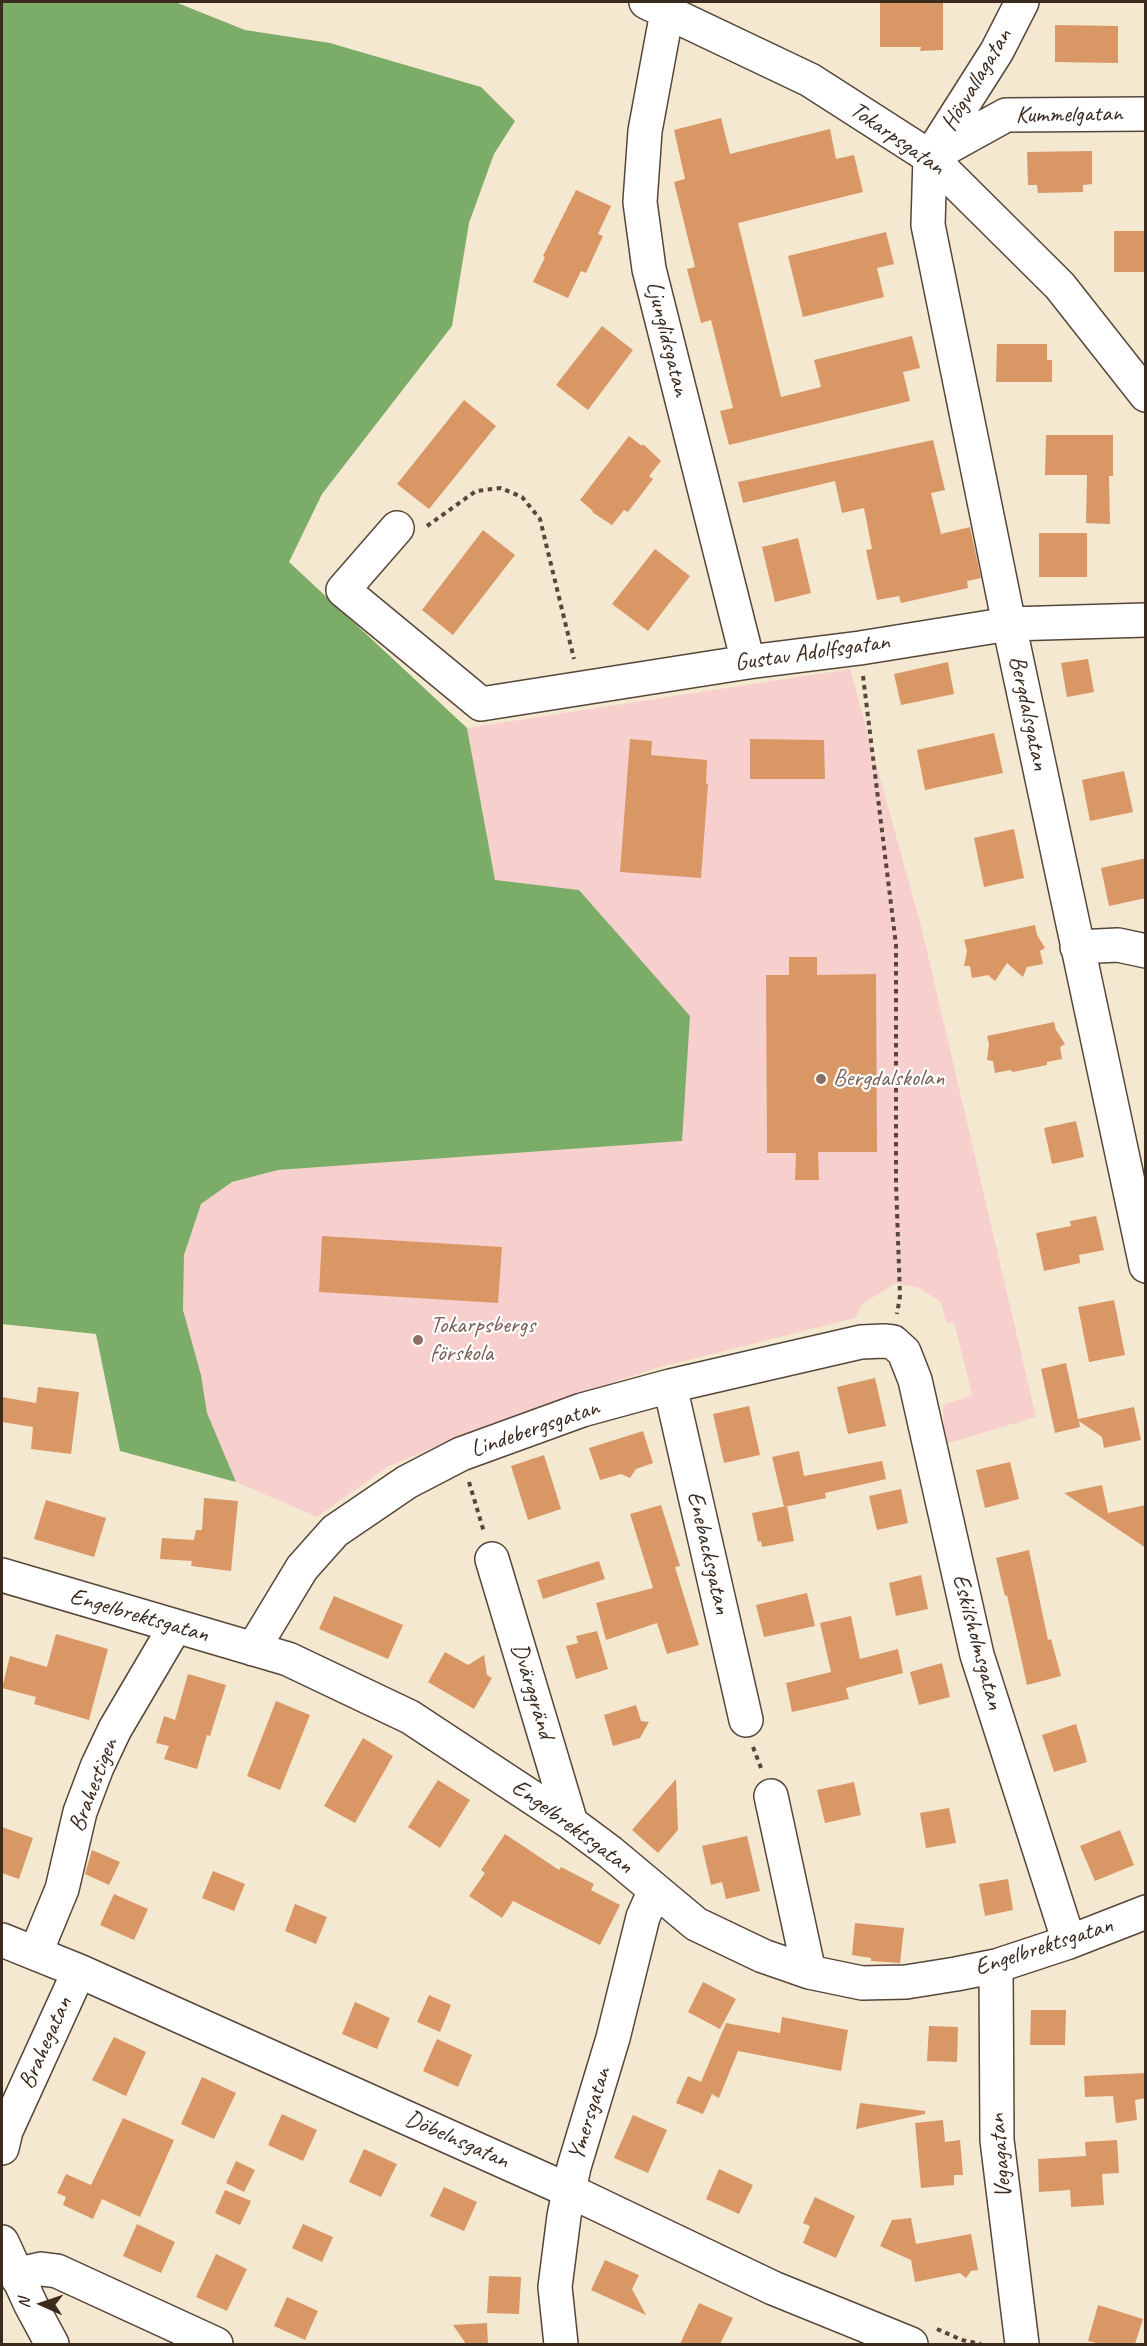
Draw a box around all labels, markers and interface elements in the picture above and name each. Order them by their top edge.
street label: Högvallagatan [935,24,1019,136]
street label: Tokarpsgatan [844,96,950,182]
street label: Kummelgatan [1015,100,1123,130]
street label: Ljunglidsgatan [639,279,695,399]
street label: Gustav Adolfsgatan [733,628,891,678]
street label: Bergdalsgatan [1002,653,1054,773]
place label: Bergdalskolan [833,1065,944,1093]
marker: Bergdalskolan [814,1072,828,1086]
place label: Tokarpsbergs förskola [430,1312,535,1368]
marker: Tokarpsbergs förskola [411,1333,425,1347]
street label: Lindebergsgatan [467,1394,603,1464]
street label: Enebacksgatan [680,1489,736,1617]
street label: Eskilsholmsgatan [945,1571,1009,1713]
street label: Engelbrektsgatan [66,1582,212,1650]
street label: Dvärggränd [504,1640,560,1742]
street label: Brahestigen [63,1734,125,1836]
street label: Engelbrektsgatan [506,1773,638,1881]
street label: Engelbrektsgatan [971,1911,1117,1983]
street label: Brahegatan [13,1992,79,2094]
street label: Ymersgatan [562,2064,618,2164]
street label: Döbelnsgatan [401,2104,513,2176]
street label: Vegagatan [983,2113,1019,2199]
north arrow [12,2274,72,2334]
text: N [14,2298,34,2309]

